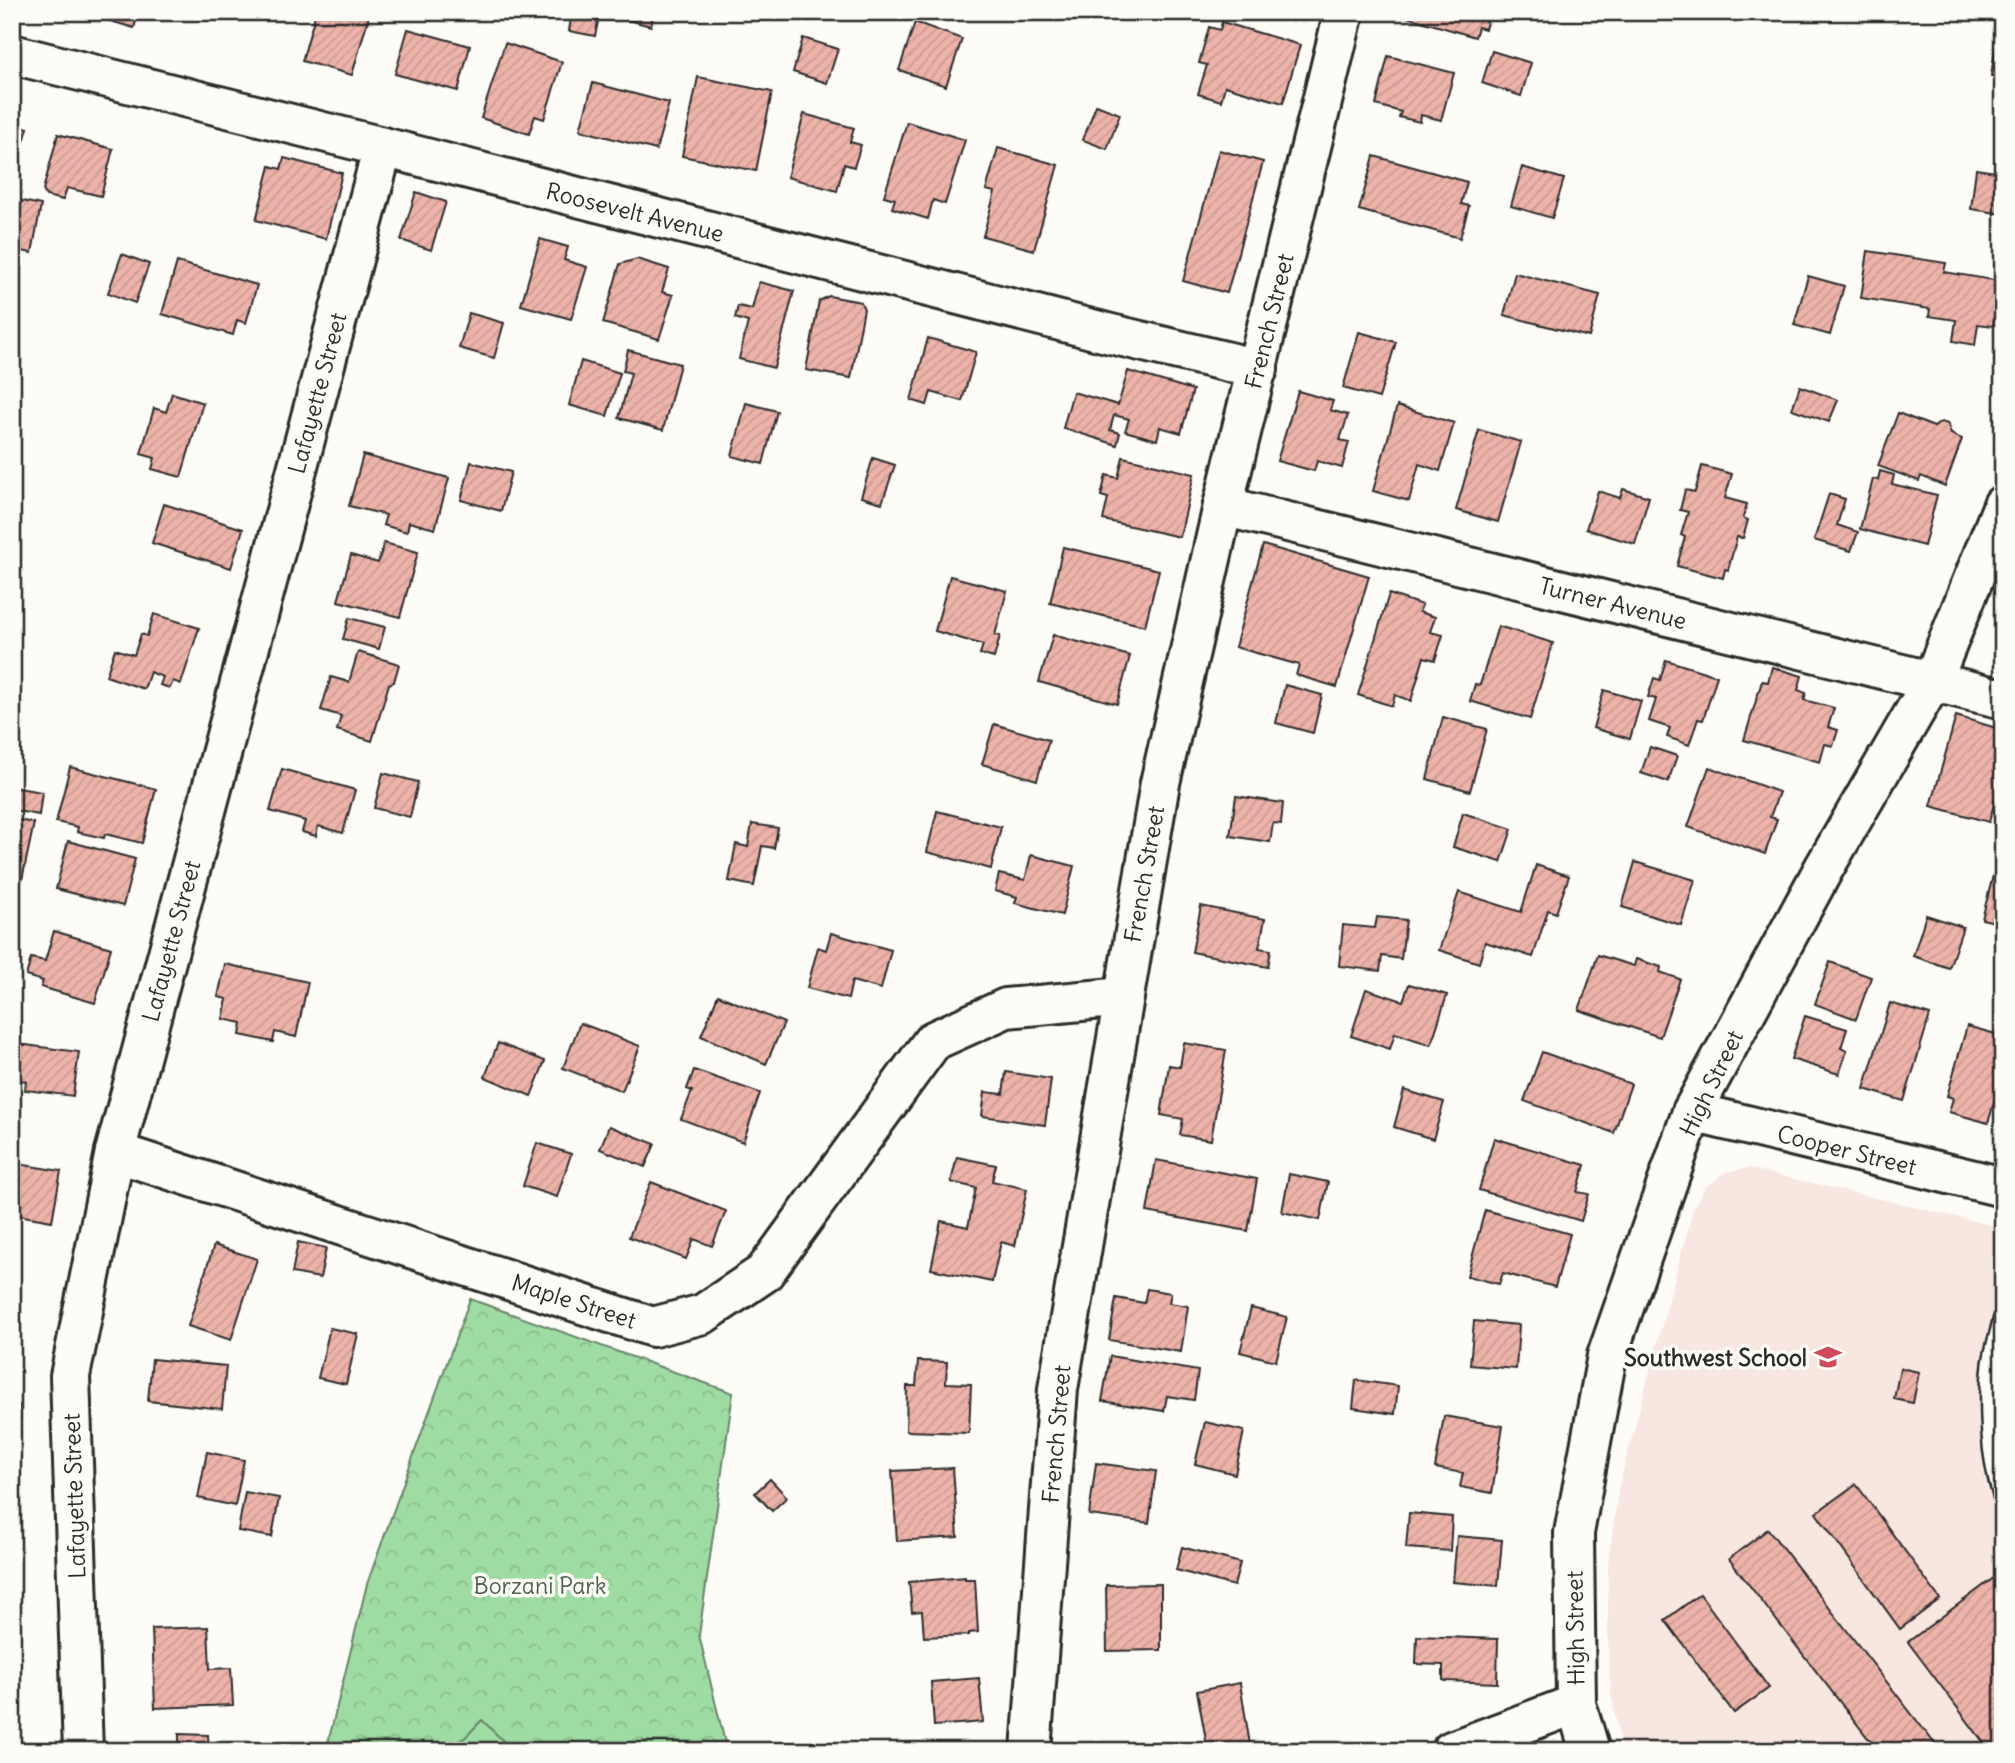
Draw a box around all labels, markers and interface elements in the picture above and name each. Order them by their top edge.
street label: Roosevelt Avenue [543,176,727,248]
street label: French Street [1238,250,1300,392]
street label: Lafayette Street [282,309,353,477]
street label: Turner Avenue [1536,571,1690,635]
street label: French Street [1118,803,1170,945]
street label: Lafayette Street [136,857,207,1025]
street label: High Street [1673,1025,1749,1141]
street label: Cooper Street [1774,1119,1920,1181]
street label: Maple Street [508,1267,640,1335]
school or university icon: Southwest School [1813,1342,1843,1372]
place label: Southwest School [1624,1343,1807,1372]
street label: French Street [1036,1364,1076,1504]
street label: Lafayette Street [57,1412,91,1579]
street label: High Street [1559,1570,1590,1686]
park label: Borzani Park [474,1571,606,1600]

